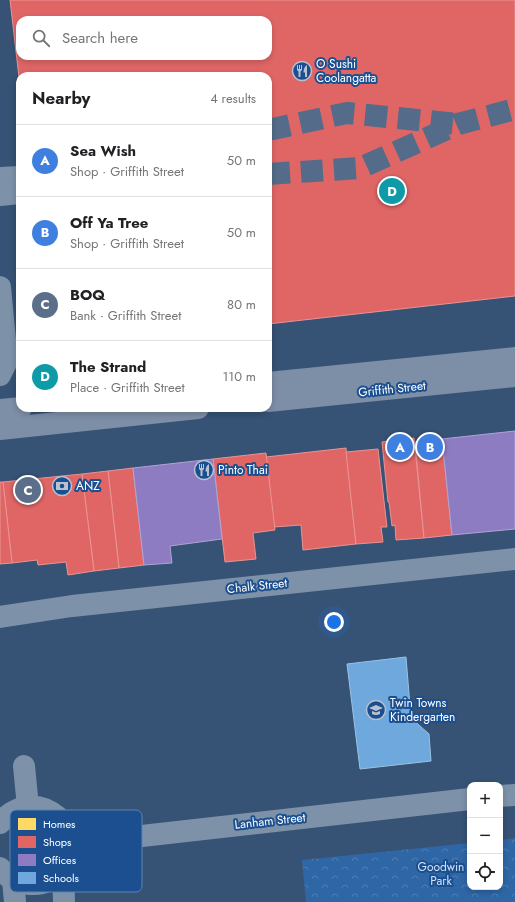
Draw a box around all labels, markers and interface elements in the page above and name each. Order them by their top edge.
search box [16,16,272,60]
icon: search [30,27,52,49]
text: Search here [62,27,138,49]
place label: O Sushi Coolangatta [316,55,377,87]
restaurant icon: O Sushi Coolangatta [291,60,313,82]
text: Nearby [32,86,90,110]
text: 4 results [210,89,256,108]
text: Sea Wish [70,140,136,162]
text: A [40,151,50,170]
text: 50 m [227,151,256,170]
text: Shop · Griffith Street [70,162,184,181]
pin: D [379,176,405,206]
text: Off Ya Tree [70,212,148,234]
text: B [41,223,49,242]
text: 50 m [227,223,256,242]
text: Shop · Griffith Street [70,234,184,253]
text: BOQ [70,284,105,306]
text: C [40,295,50,314]
text: 80 m [227,295,256,314]
text: Bank · Griffith Street [70,306,181,325]
text: The Strand [70,356,146,378]
text: D [40,367,50,386]
text: 110 m [222,367,256,386]
street label: Griffith Street [357,376,427,402]
text: Place · Griffith Street [70,378,185,397]
pin: A [387,432,413,462]
pin: B [417,432,443,462]
restaurant icon: Pinto Thai [193,459,215,481]
place label: Pinto Thai [218,461,268,479]
pin: C [15,475,41,505]
bank icon: ANZ [51,475,73,497]
place label: ANZ [76,477,100,495]
street label: Chalk Street [226,574,288,598]
your location [324,612,344,632]
place label: Twin Towns Kindergarten [390,694,455,726]
school or university icon: Twin Towns Kindergarten [365,699,387,721]
map controls [467,782,503,890]
button: + [467,782,503,818]
street label: Lanham Street [234,808,306,834]
legend [10,810,142,892]
text: Homes [43,816,76,832]
button: − [467,818,503,854]
text: Shops [43,834,72,850]
text: Offices [43,852,77,868]
button: locate [467,854,503,890]
park label: Goodwin Park [418,858,464,890]
text: Schools [43,870,80,886]

